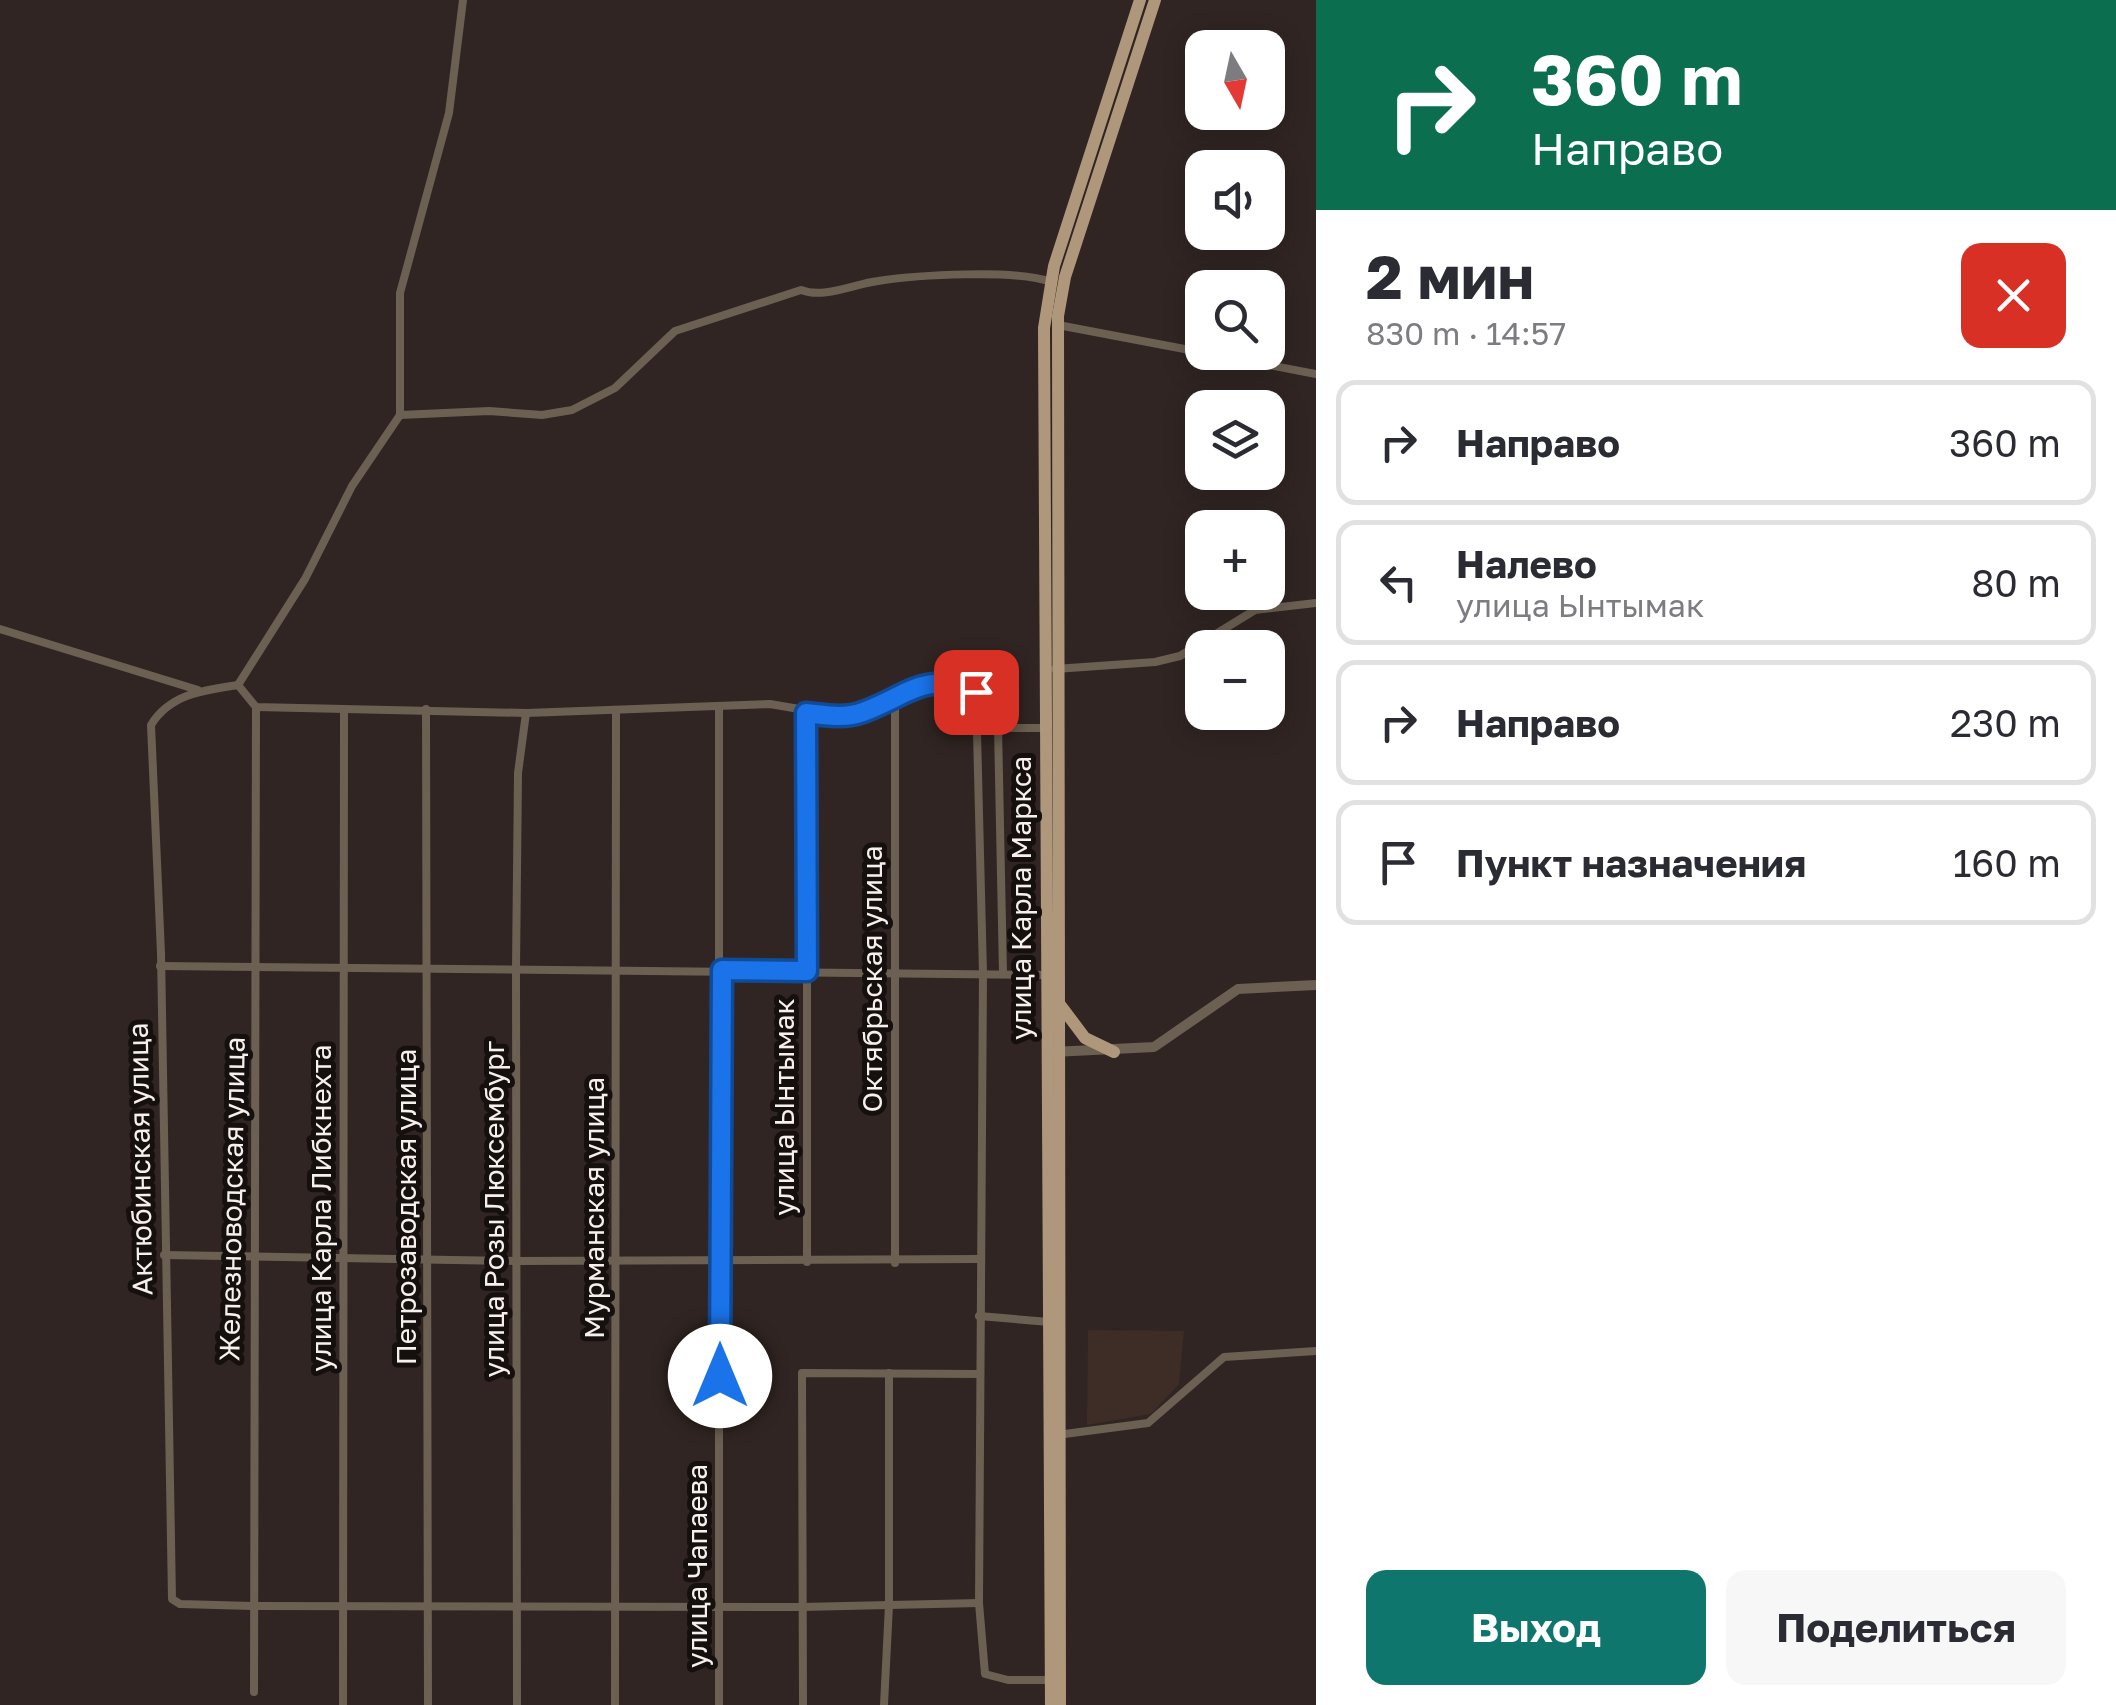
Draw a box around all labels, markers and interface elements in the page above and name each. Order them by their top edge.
north arrow [1185,30,1285,130]
map controls [1185,30,1285,730]
text: 360 m [1531,36,1742,120]
icon: right [1366,40,1496,170]
text: Направо [1531,121,1723,175]
button: sound [1185,150,1285,250]
text: 2 мин [1366,240,1534,312]
button: close [1961,243,2066,348]
button: search [1185,270,1285,370]
text: 830 m · 14:57 [1366,314,1566,352]
button: layers [1185,390,1285,490]
icon: right [1371,415,1426,470]
text: Направо [1456,420,1620,465]
text: 360 m [1949,420,2061,465]
button: + [1185,510,1285,610]
text: Налево [1456,541,1597,586]
icon: left [1371,555,1426,610]
text: 80 m [1971,560,2061,605]
text: улица Ынтымак [1456,586,1704,624]
button: − [1185,630,1285,730]
pin [934,650,1019,735]
icon: arrive [949,665,1004,720]
icon: right [1371,695,1426,750]
text: Направо [1456,700,1620,745]
text: 230 m [1950,700,2061,745]
street label: улица Карла Маркса [1004,756,1037,1040]
icon: arrive [1371,835,1426,890]
text: Пункт назначения [1456,840,1806,885]
text: 160 m [1953,840,2061,885]
street label: Октябрьская улица [855,846,888,1112]
street label: улица Ынтымак [767,998,800,1216]
street label: Актюбинская улица [121,1022,158,1296]
street label: Железноводская улица [212,1036,251,1362]
street label: улица Розы Люксембург [477,1040,510,1377]
street label: улица Карла Либкнехта [304,1044,337,1372]
street label: Петрозаводская улица [389,1049,422,1365]
street label: Мурманская улица [577,1077,610,1339]
position arrow [668,1324,772,1428]
street label: улица Чапаева [680,1464,713,1668]
button: Выход [1366,1570,1706,1685]
button: Поделиться [1726,1570,2066,1685]

